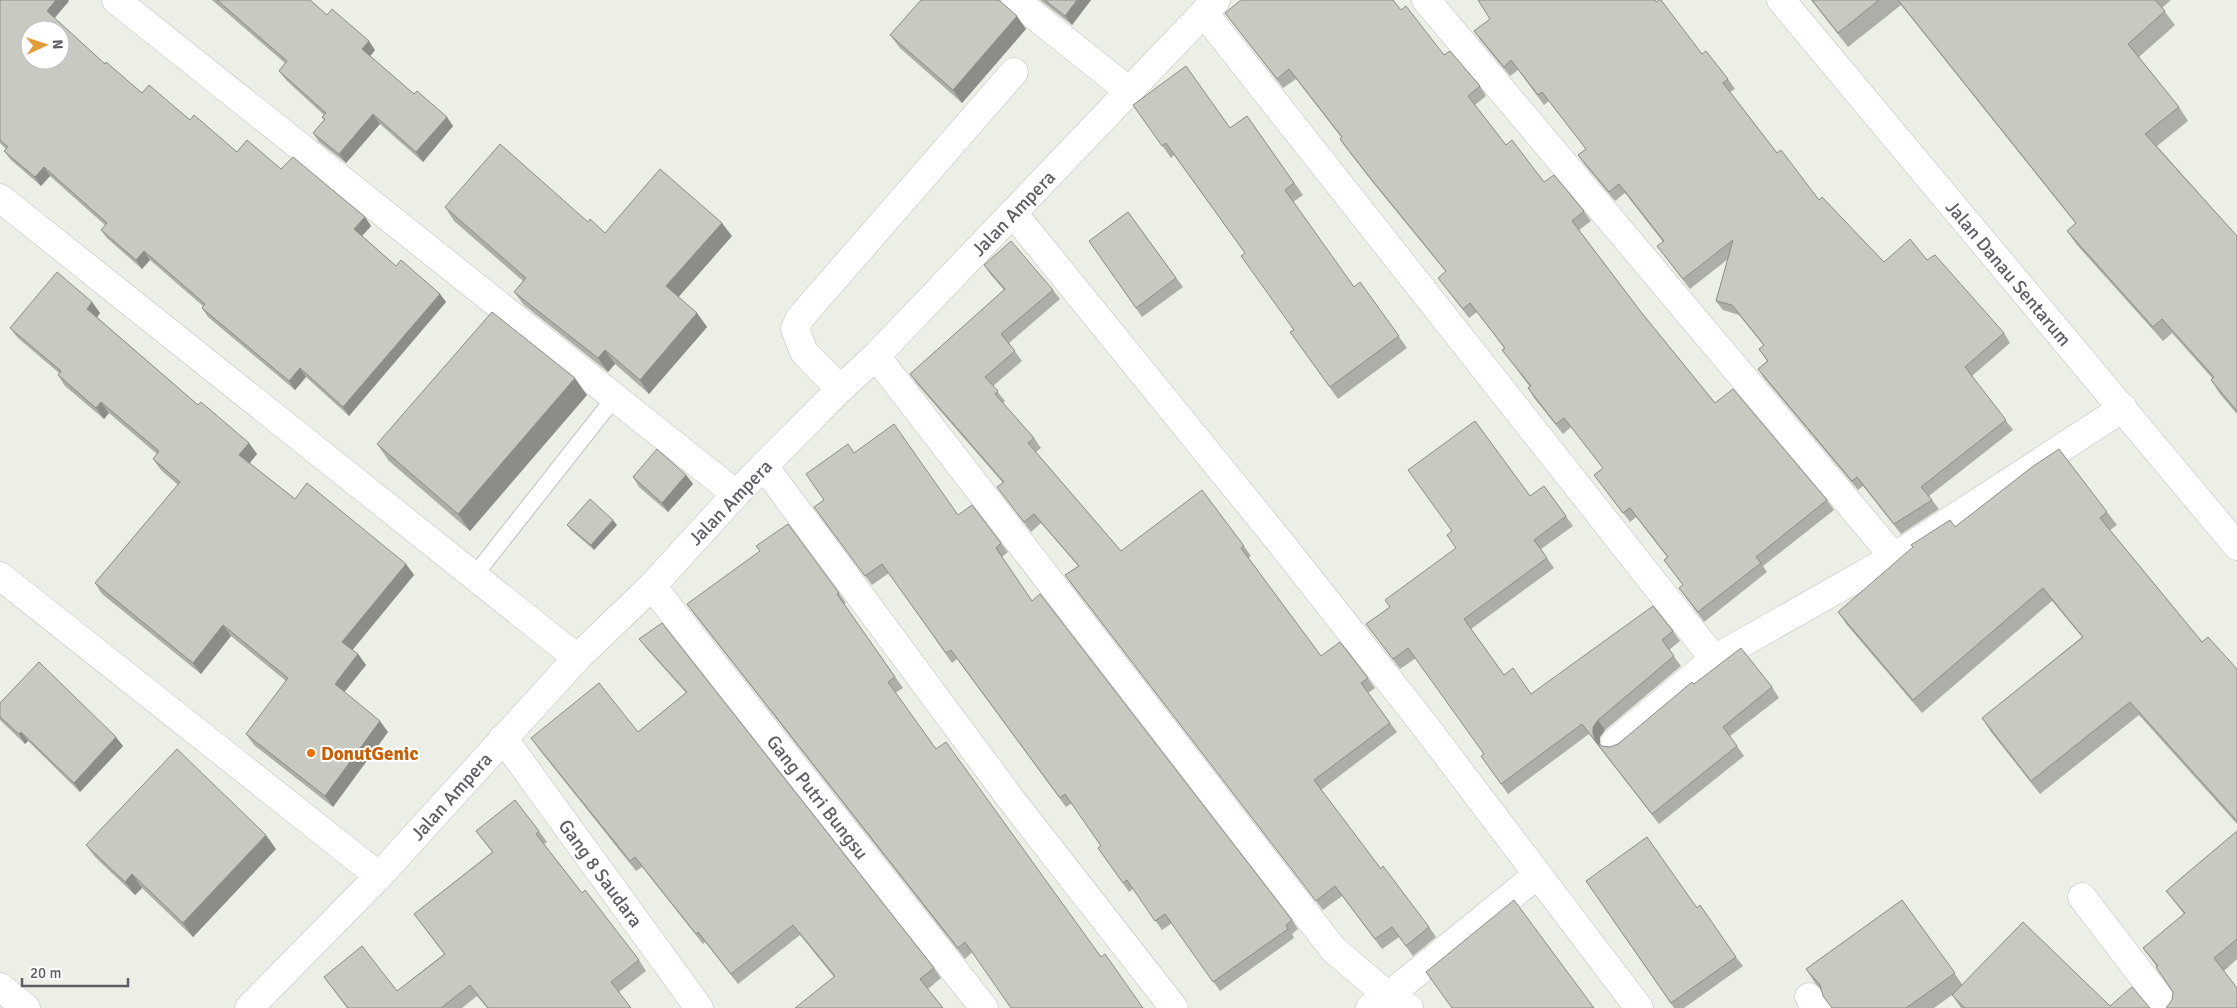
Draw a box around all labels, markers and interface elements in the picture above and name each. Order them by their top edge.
north arrow [20,20,70,70]
text: N [49,39,66,50]
street label: Jalan Ampera [967,166,1061,262]
street label: Jalan Danau Sentarum [1940,196,2076,351]
street label: Jalan Ampera [684,455,778,551]
street label: Gang Putri Bungsu [761,730,873,865]
place label: DonutGenic [321,742,418,766]
marker: DonutGenic [305,747,317,759]
street label: Jalan Ampera [406,748,498,846]
street label: Gang 8 Saudara [553,815,647,932]
scale bar [22,956,129,988]
text: 20 m [30,964,61,982]

